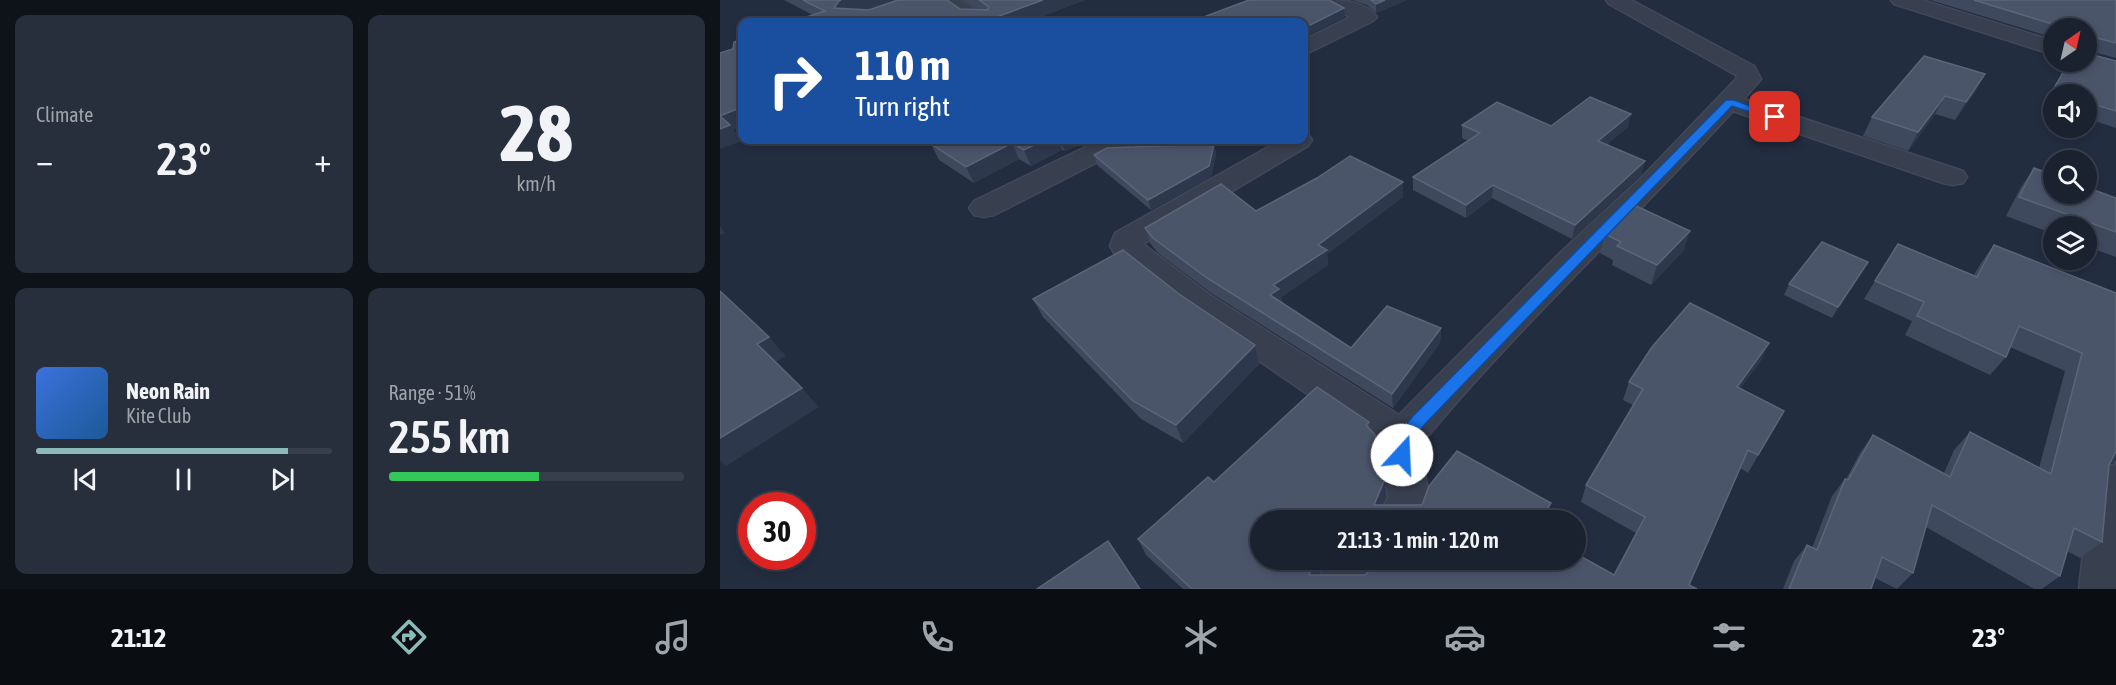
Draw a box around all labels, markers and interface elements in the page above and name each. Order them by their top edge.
north arrow [2043,18,2097,72]
map controls [2043,18,2097,270]
text: 110 m [855,41,950,89]
icon: right [756,42,834,120]
button: sound [2043,84,2097,138]
text: 28 [500,88,573,178]
text: Turn right [855,91,950,122]
pin [1749,91,1800,142]
icon: arrive [1758,100,1791,133]
text: Climate [36,103,93,126]
text: 23° [156,133,211,185]
text: − [36,141,53,179]
text: + [314,141,331,179]
button: search [2043,150,2097,204]
text: km/h [516,172,556,195]
button: layers [2043,216,2097,270]
text: Neon Rain [126,378,210,404]
text: Range · 51% [389,381,476,404]
text: Kite Club [126,404,191,427]
text: 255 km [389,411,510,463]
position arrow [1370,423,1434,487]
icon: previous [69,463,102,496]
icon: pause [167,463,200,496]
icon: next [266,463,299,496]
speed limit sign: 30 [738,492,816,570]
text: 21:13 · 1 min · 120 m [1337,527,1499,553]
icon: directions [388,616,430,658]
icon: music [652,616,694,658]
icon: phone [916,616,958,658]
icon: climate [1180,616,1222,658]
icon: car [1444,616,1486,658]
icon: filters [1708,616,1750,658]
text: 21:12 [111,622,167,653]
text: 23° [1972,622,2005,653]

